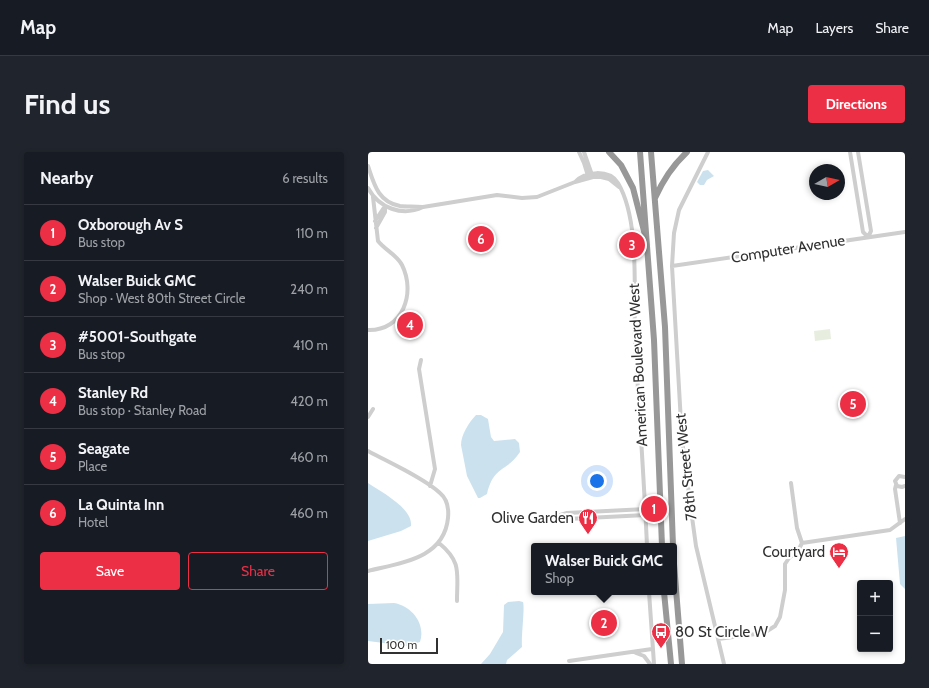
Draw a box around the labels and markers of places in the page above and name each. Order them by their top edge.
pin: 6 [468,224,494,254]
pin: 3 [619,230,645,260]
pin: 4 [397,310,423,340]
pin: 5 [840,389,866,419]
pin: 1 [641,494,667,524]
restaurant icon: Olive Garden [577,507,599,535]
place label: Olive Garden [491,509,574,527]
hotel icon: Courtyard [828,541,850,569]
place label: Courtyard [763,543,825,561]
pin: 2 [591,608,617,638]
bus stop icon: 80 St Circle W [650,621,672,649]
place label: 80 St Circle W [675,623,769,641]

